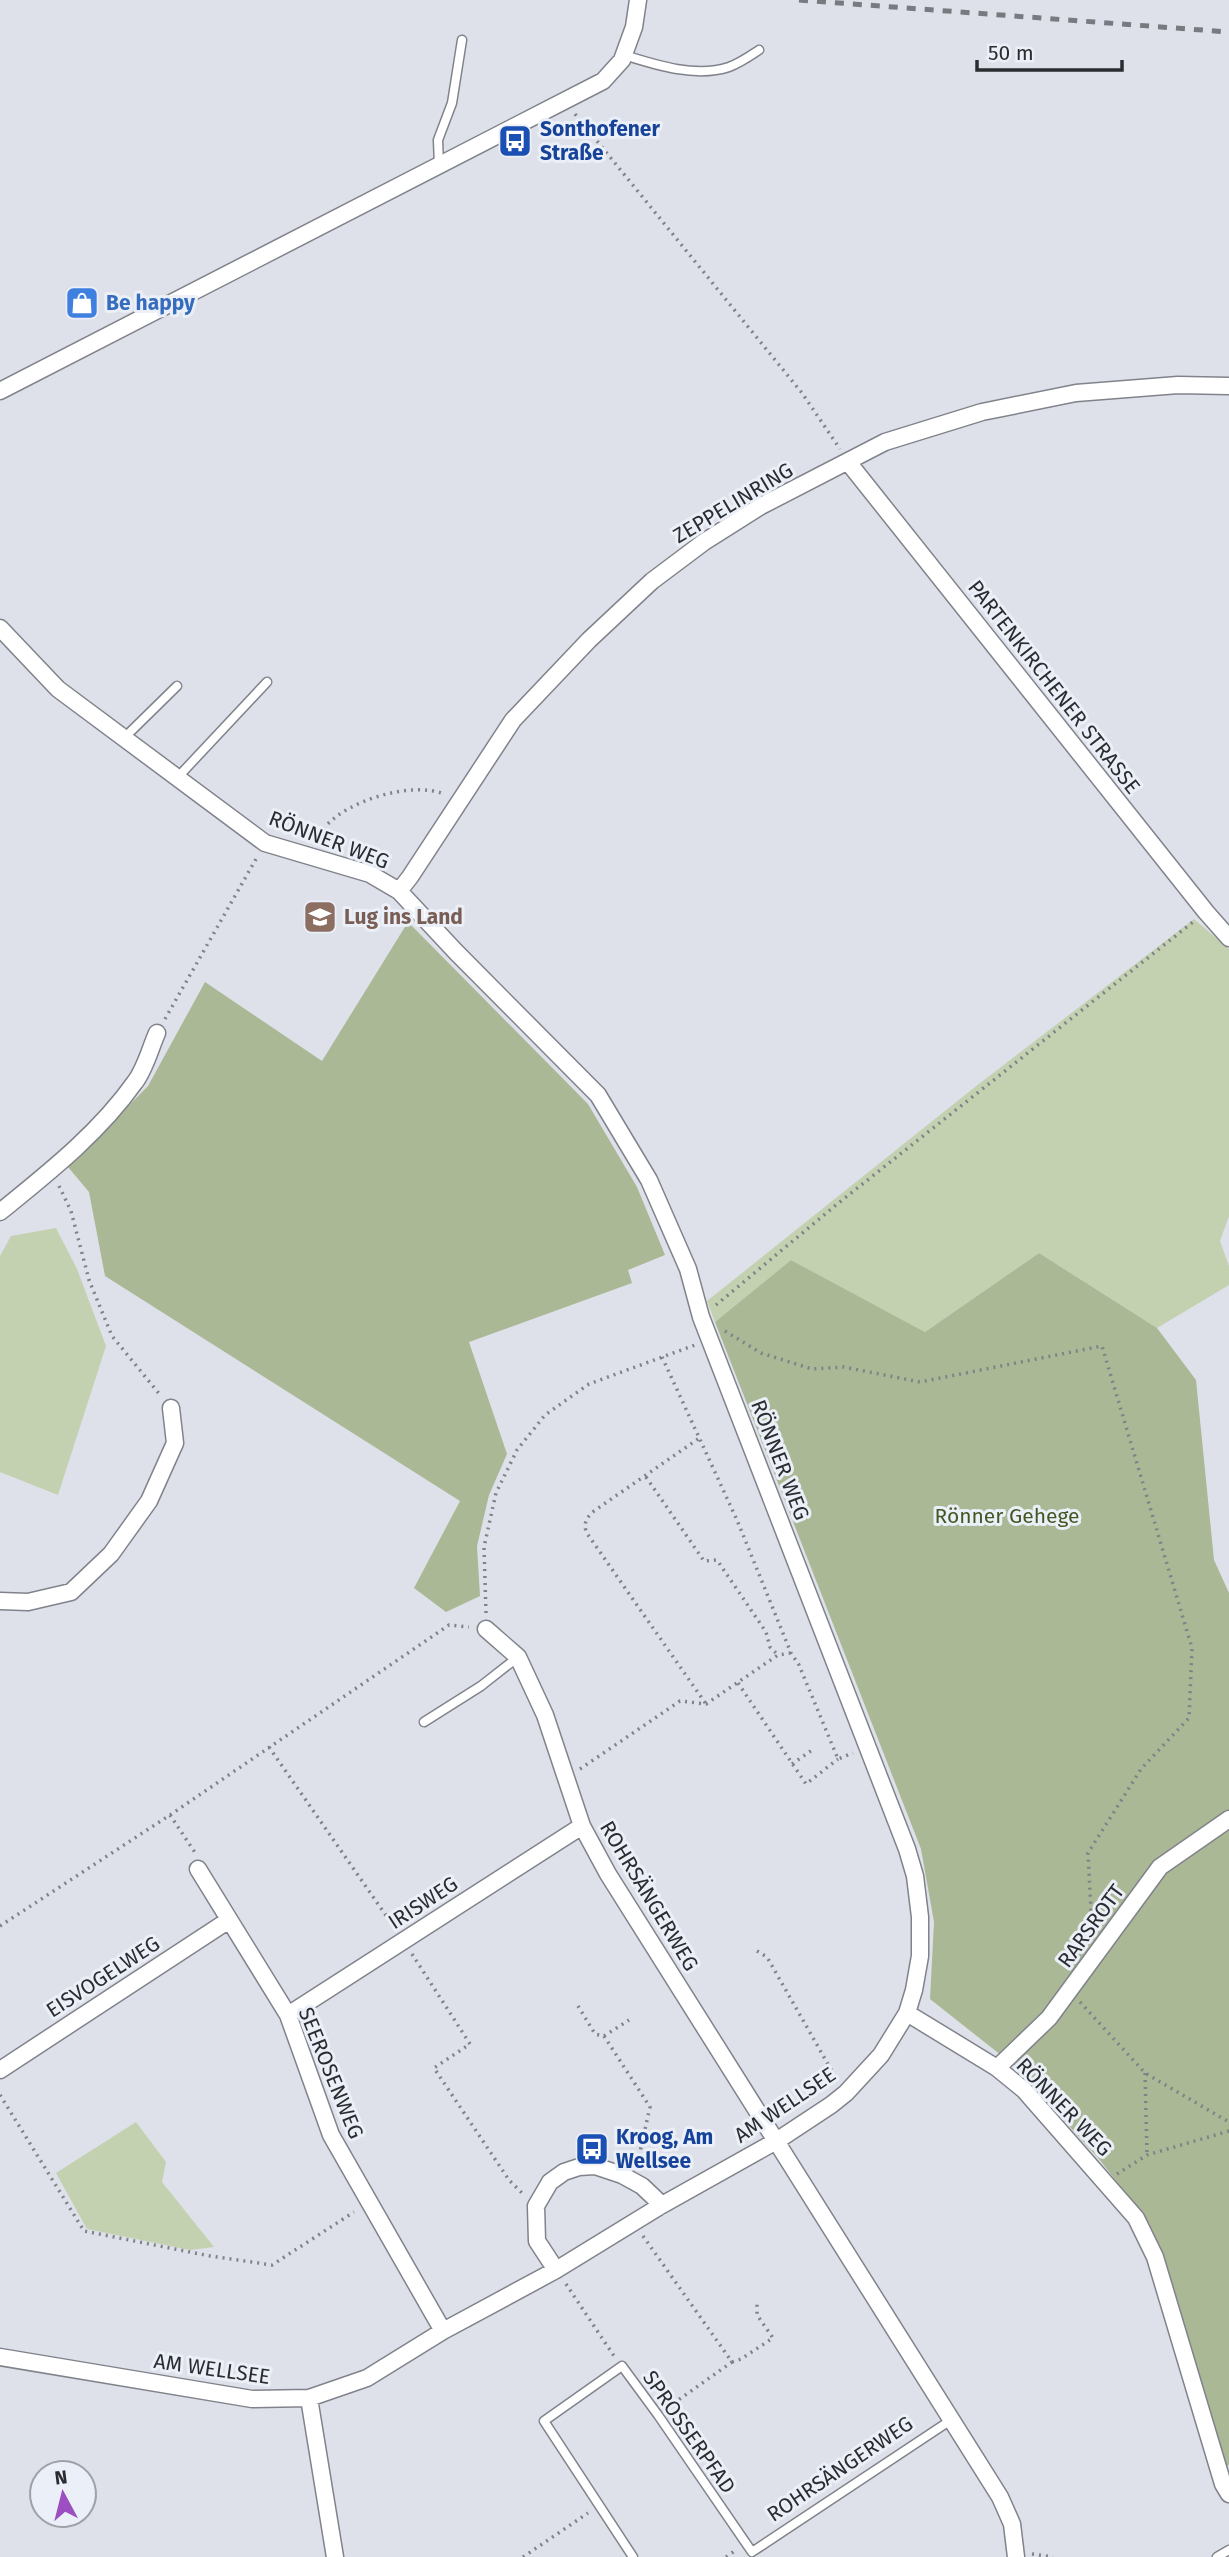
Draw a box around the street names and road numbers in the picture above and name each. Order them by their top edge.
street label: ZEPPELINRING [668,457,798,549]
street label: PARTENKIRCHENER STRASSE [962,575,1146,799]
street label: RÖNNER WEG [265,805,393,875]
street label: RÖNNER WEG [745,1396,815,1524]
street label: ROHRSÄNGERWEG [594,1816,704,1976]
street label: IRISWEG [383,1871,463,1935]
street label: RARSROTT [1052,1879,1130,1973]
street label: EISVOGELWEG [41,1931,165,2023]
street label: SEEROSENWEG [293,2003,369,2143]
street label: RÖNNER WEG [1011,2052,1117,2162]
street label: AM WELLSEE [729,2061,841,2149]
street label: AM WELLSEE [152,2348,272,2390]
street label: SPROSSERPFAD [637,2365,741,2499]
street label: ROHRSÄNGERWEG [762,2411,918,2527]

